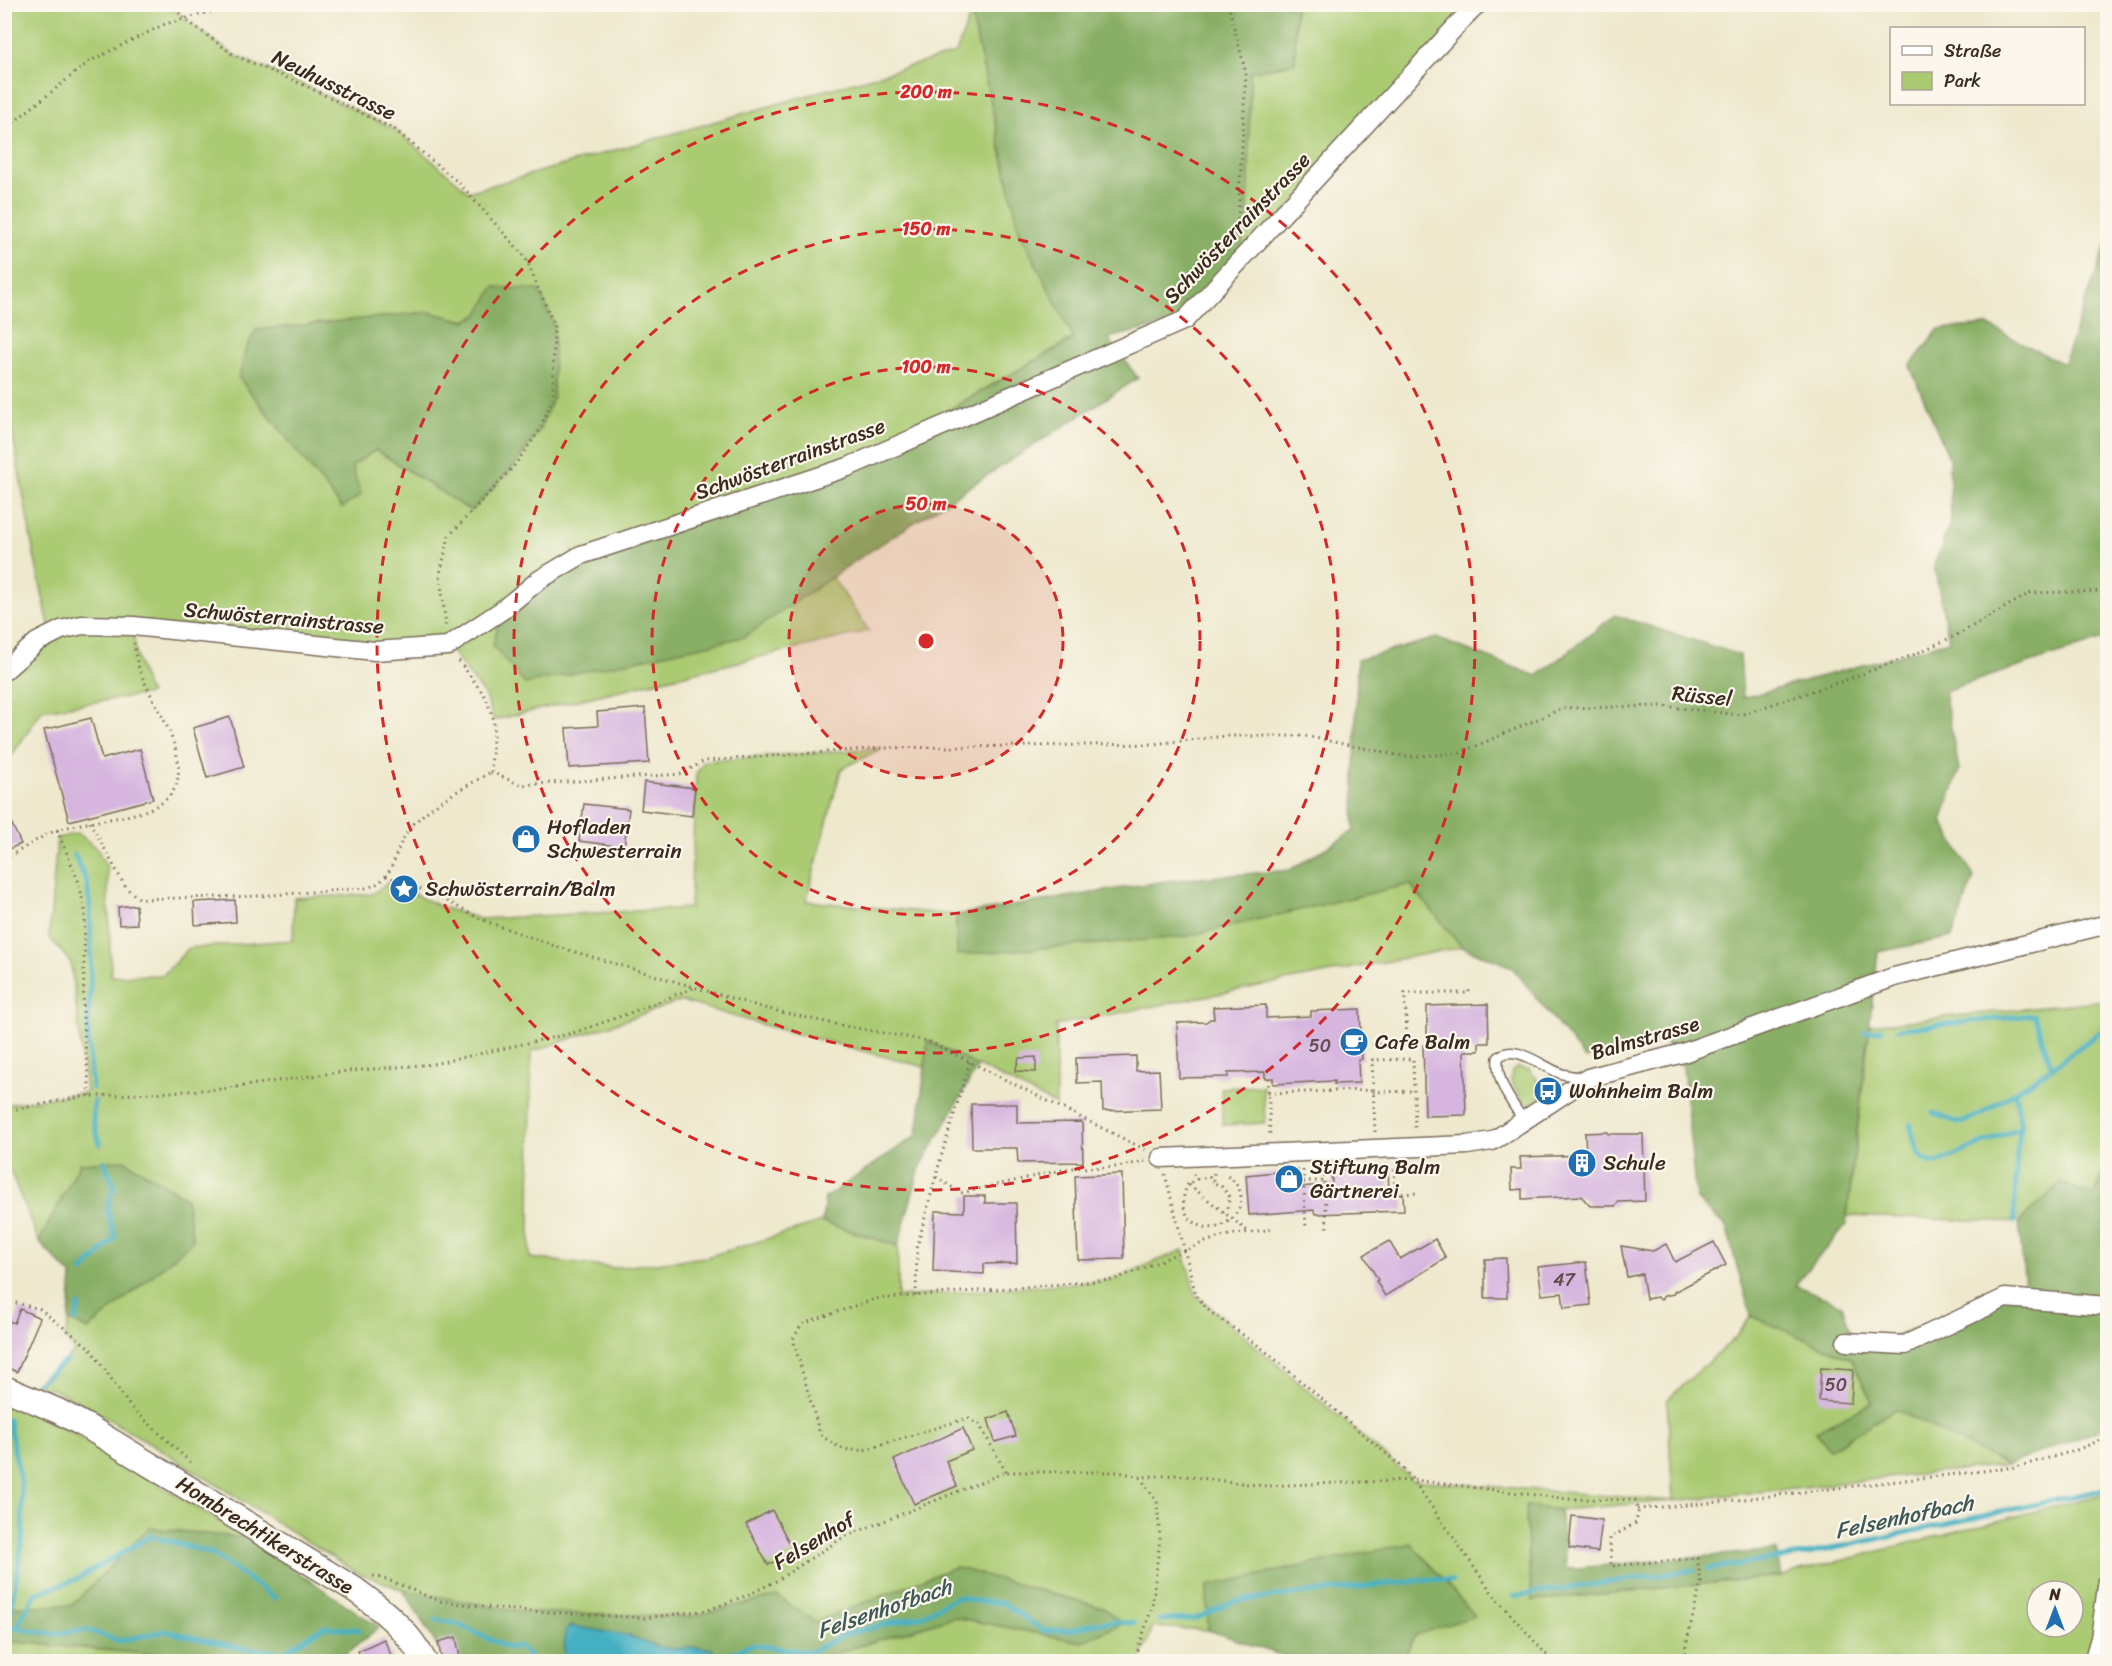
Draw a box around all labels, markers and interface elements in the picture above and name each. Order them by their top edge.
legend [1890,27,2085,105]
text: Straße [1944,35,2001,67]
street label: Neuhusstrasse [265,38,403,132]
text: Park [1944,65,1981,97]
text: 200 m [899,76,952,108]
street label: Schwösterrainstrasse [1154,143,1320,313]
text: 150 m [902,213,950,245]
text: 100 m [902,351,951,383]
street label: Schwösterrainstrasse [689,407,891,511]
text: 50 m [906,488,947,520]
street label: Schwösterrainstrasse [183,590,386,646]
centre of rings [916,631,936,651]
street label: Rüssel [1670,674,1735,718]
place label: Hofladen Schwesterrain [547,808,681,870]
shop icon: Hofladen Schwesterrain [510,823,542,855]
place label: Schwösterrain/Balm [425,870,616,908]
place icon: Schwösterrain/Balm [388,873,420,905]
street label: Balmstrasse [1586,1004,1704,1072]
place label: Cafe Balm [1375,1023,1470,1061]
cafe icon: Cafe Balm [1338,1026,1370,1058]
house number: 50 [1309,1030,1331,1062]
place label: Wohnheim Balm [1569,1072,1713,1110]
bus stop icon: Wohnheim Balm [1532,1075,1564,1107]
place label: Schule [1603,1144,1666,1182]
building icon: Schule [1566,1147,1598,1179]
place label: Stiftung Balm Gärtnerei [1310,1148,1440,1210]
shop icon: Stiftung Balm Gärtnerei [1273,1163,1305,1195]
house number: 47 [1553,1264,1576,1296]
house number: 50 [1825,1369,1847,1401]
street label: Hombrechtikerstrasse [168,1465,362,1605]
water label: Felsenhofbach [1831,1482,1979,1550]
street label: Felsenhof [765,1500,865,1581]
water label: Felsenhofbach [812,1566,959,1650]
north arrow [2025,1579,2085,1639]
text: N [2048,1580,2061,1609]

